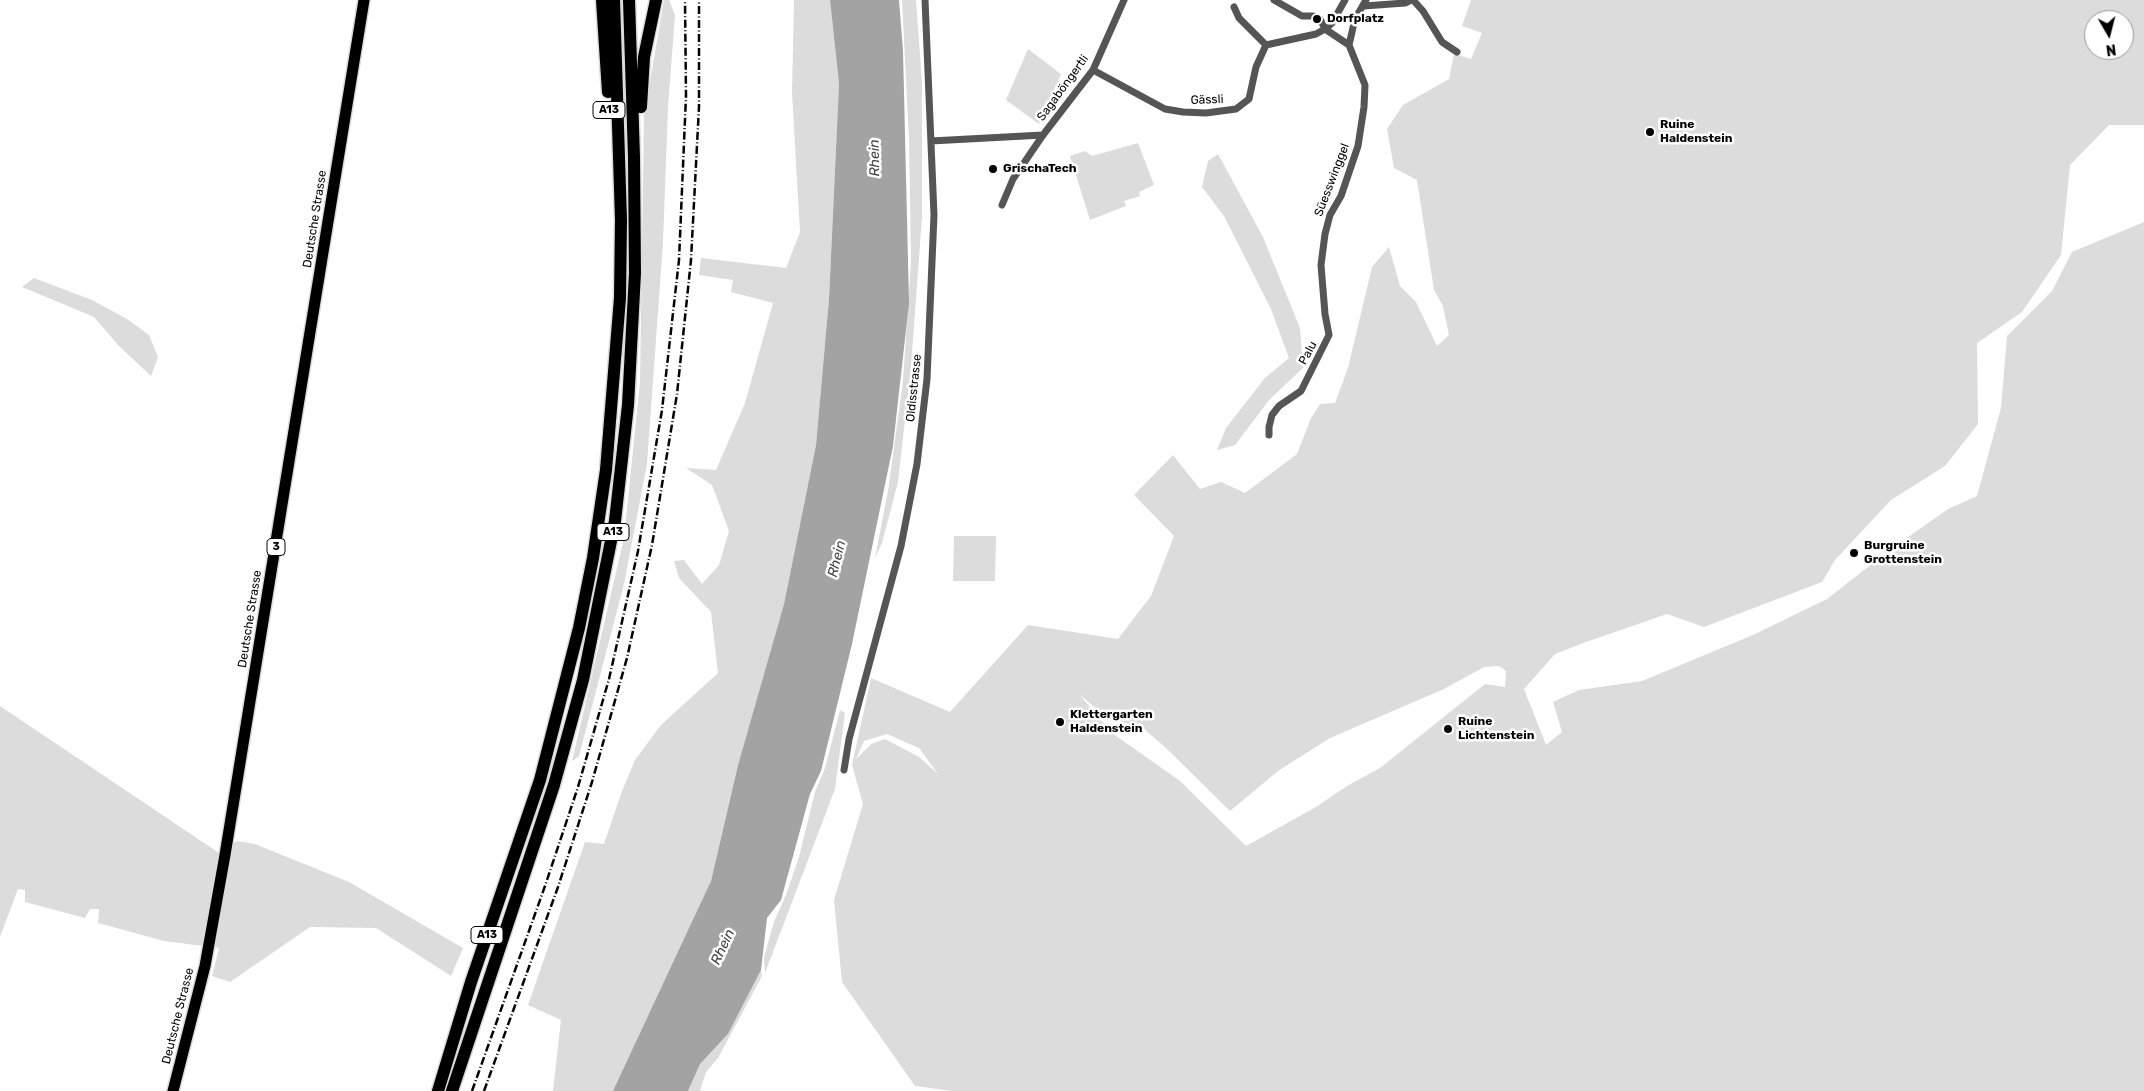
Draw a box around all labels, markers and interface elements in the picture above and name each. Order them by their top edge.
north arrow [2084,10,2134,60]
place label: Dorfplatz [1327,12,1384,26]
marker: Dorfplatz [1311,13,1323,25]
text: N [2105,40,2117,58]
street label: Sagaböngertli [1034,52,1092,124]
street label: Gässli [1190,92,1224,108]
road number: A13 [593,102,625,118]
place label: Ruine Haldenstein [1660,118,1732,146]
marker: Ruine Haldenstein [1644,126,1656,138]
water label: Rhein [866,139,884,177]
street label: Süesswinggel [1311,141,1353,219]
place label: GrischaTech [1003,162,1077,176]
marker: GrischaTech [987,163,999,175]
street label: Deutsche Strasse [300,169,330,269]
street label: Palu [1296,339,1320,367]
street label: Oldisstrasse [903,353,925,423]
road number: A13 [597,524,629,540]
road number: 3 [267,538,285,556]
water label: Rhein [824,539,850,579]
place label: Burgruine Grottenstein [1864,539,1942,567]
marker: Burgruine Grottenstein [1848,547,1860,559]
street label: Deutsche Strasse [235,569,265,669]
place label: Klettergarten Haldenstein [1070,708,1153,736]
place label: Ruine Lichtenstein [1458,715,1534,743]
marker: Klettergarten Haldenstein [1054,716,1066,728]
marker: Ruine Lichtenstein [1442,723,1454,735]
road number: A13 [471,926,503,944]
water label: Rhein [707,927,739,967]
street label: Deutsche Strasse [159,966,197,1066]

